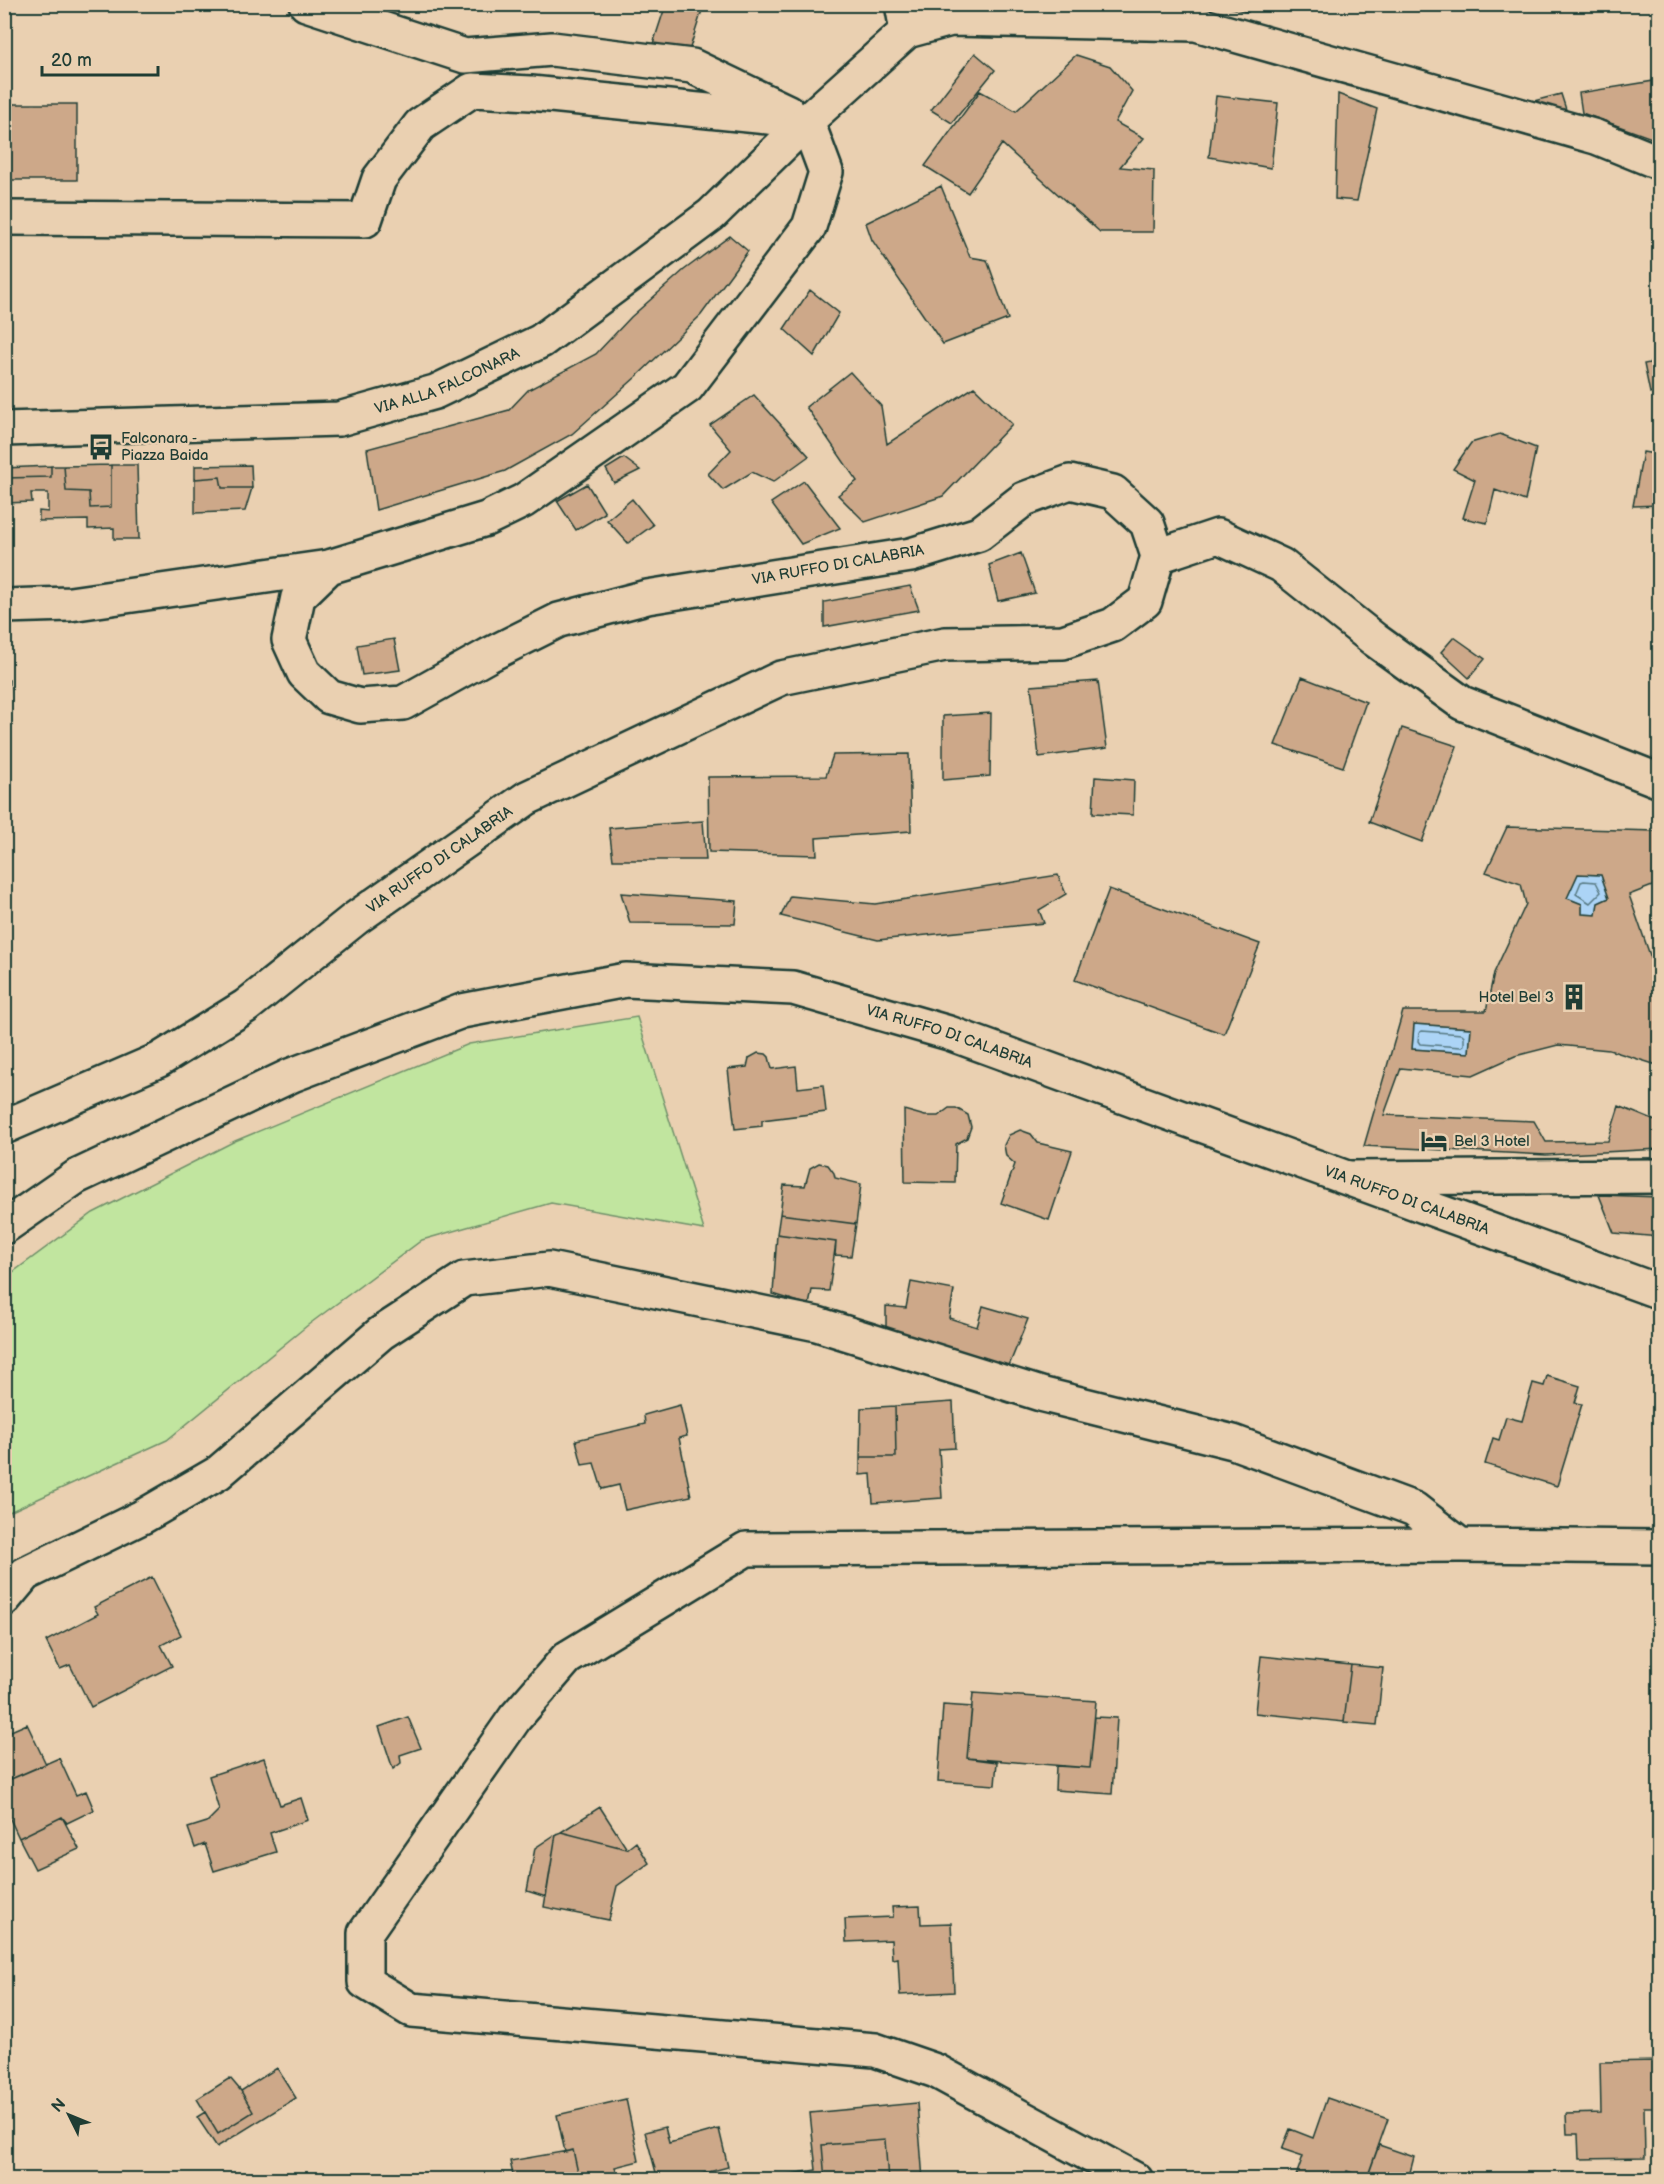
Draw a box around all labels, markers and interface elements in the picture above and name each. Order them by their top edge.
scale bar [42,39,158,77]
text: 20 m [51,50,92,71]
street label: VIA ALLA FALCONARA [372,343,523,418]
place label: Falconara - Piazza Baida [121,429,209,465]
bus stop icon: Falconara - Piazza Baida [86,432,116,462]
street label: VIA RUFFO DI CALABRIA [751,540,926,589]
street label: VIA RUFFO DI CALABRIA [363,801,517,917]
building icon: Hotel Bel 3 [1559,982,1589,1012]
place label: Hotel Bel 3 [1478,988,1554,1007]
street label: VIA RUFFO DI CALABRIA [864,1000,1036,1073]
hotel icon: Bel 3 Hotel [1419,1126,1449,1156]
place label: Bel 3 Hotel [1454,1132,1530,1151]
street label: VIA RUFFO DI CALABRIA [1322,1161,1493,1239]
north arrow [39,2085,99,2145]
text: N [48,2095,70,2117]

